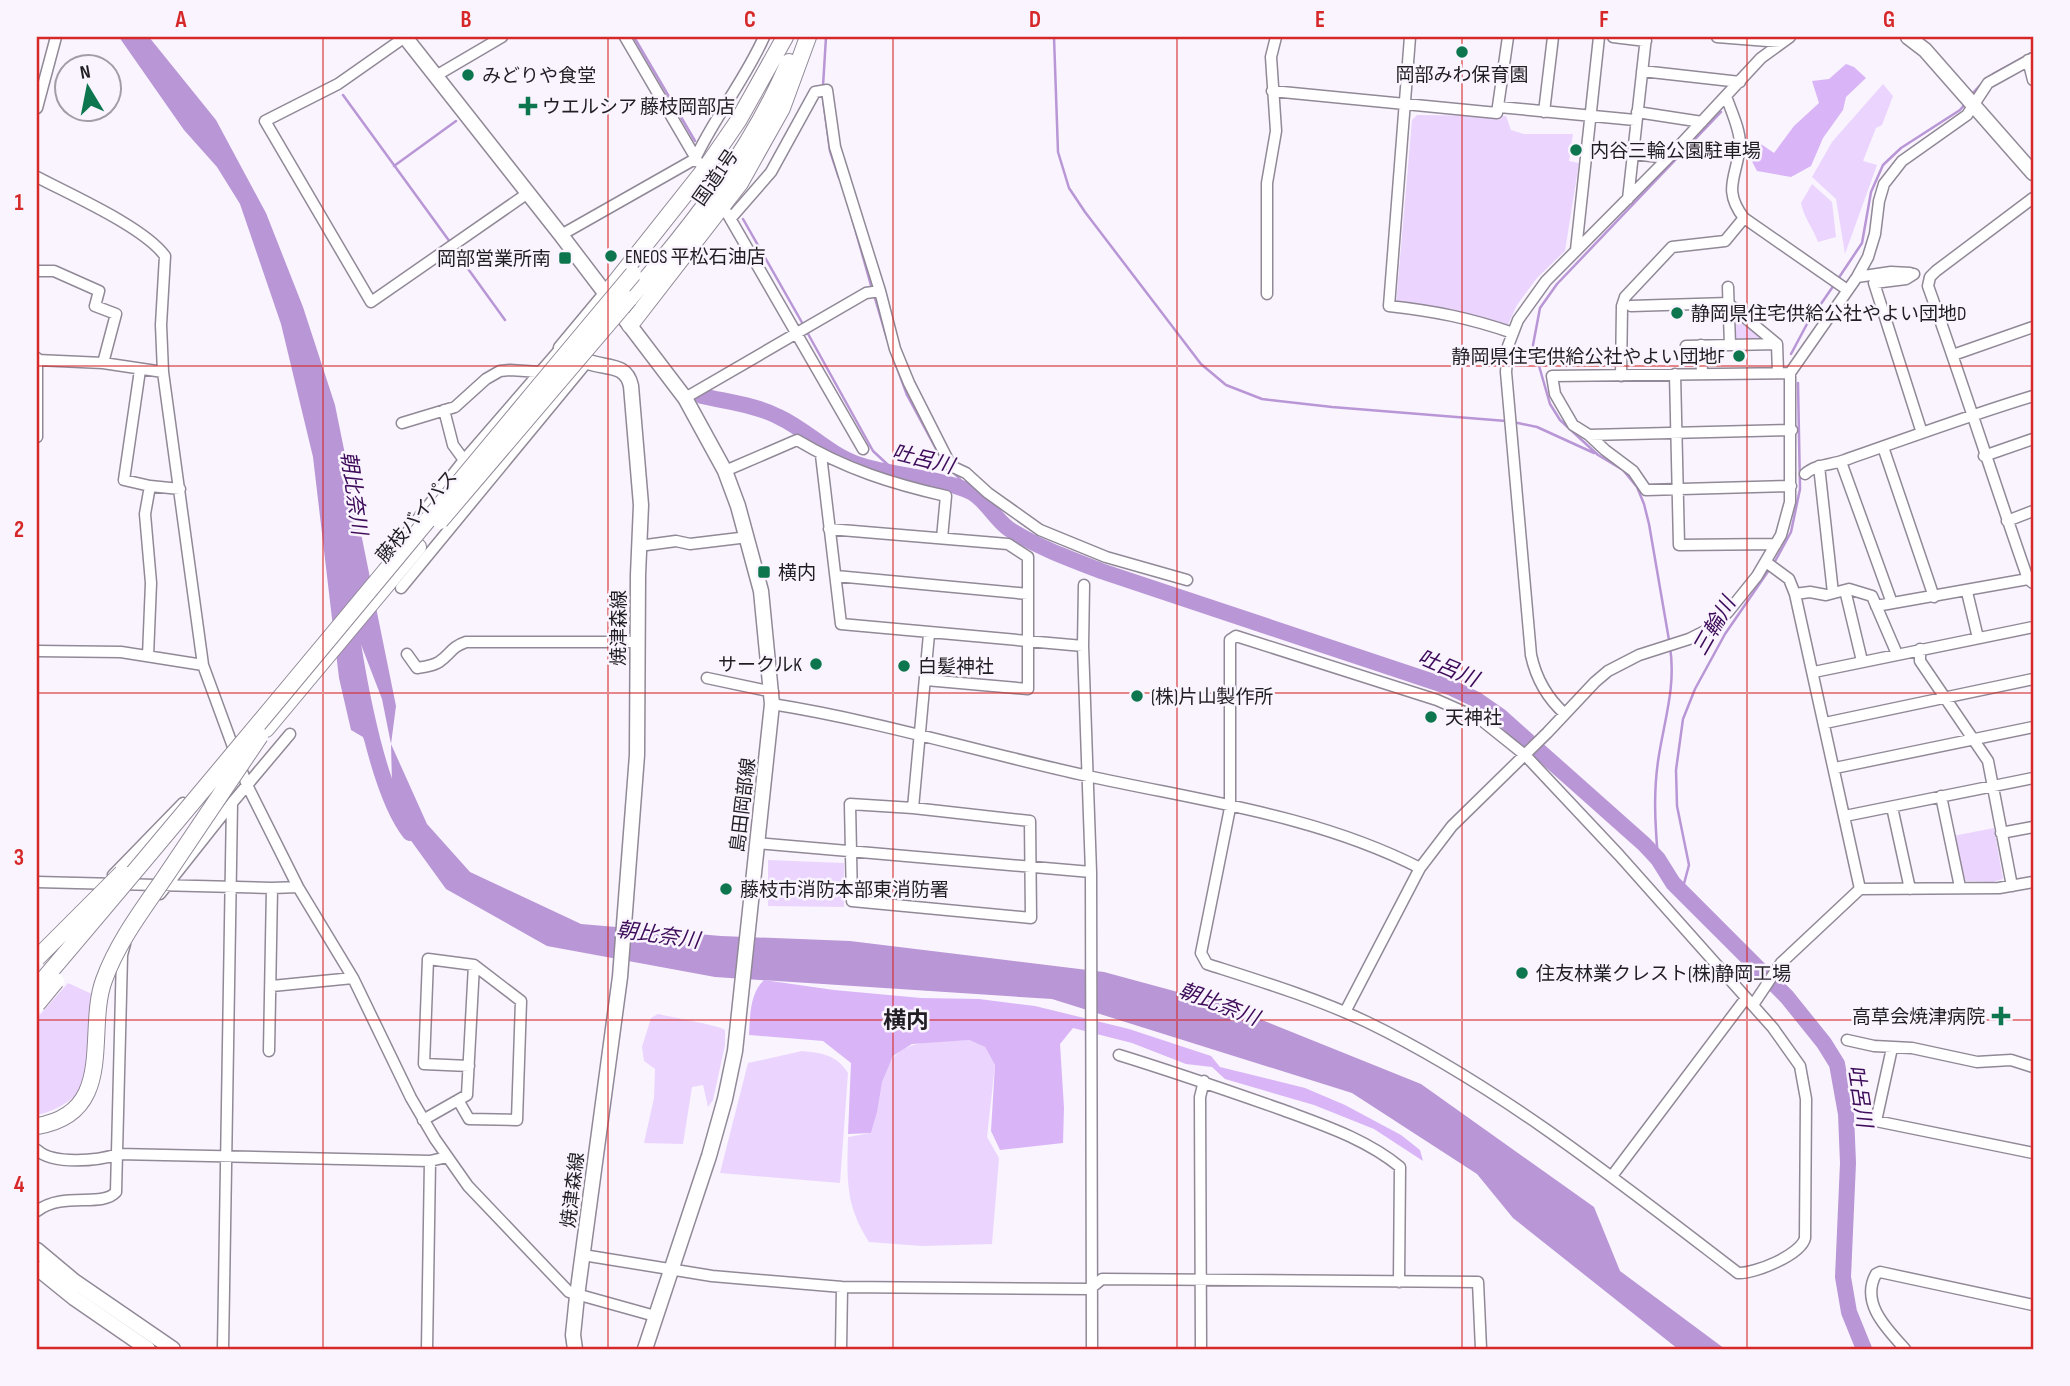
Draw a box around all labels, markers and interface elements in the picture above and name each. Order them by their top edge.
text: A [175,6,188,34]
text: B [461,6,472,34]
text: C [744,6,756,34]
text: D [1029,6,1041,34]
text: E [1315,6,1325,34]
text: F [1599,6,1609,34]
text: G [1883,6,1895,34]
marker: 岡部みわ保育園 [1454,44,1470,60]
north arrow [52,52,122,122]
text: N [78,61,92,85]
place label: 岡部みわ保育園 [1395,64,1529,87]
place label: みどりや食堂 [482,65,596,88]
marker: みどりや食堂 [460,67,476,83]
place label: ウエルシア 藤枝岡部店 [542,96,735,119]
marker: ウエルシア 藤枝岡部店 [520,98,536,114]
place label: 内谷三輪公園駐車場 [1590,140,1761,163]
marker: 内谷三輪公園駐車場 [1568,142,1584,158]
street label: 国道1号 [689,145,744,211]
text: 1 [14,189,24,217]
place label: ENEOS 平松石油店 [625,246,766,269]
place label: 岡部営業所南 [437,248,551,271]
marker: ENEOS 平松石油店 [603,248,619,264]
marker: 岡部営業所南 [557,250,573,266]
place label: 静岡県住宅供給公社やよい団地D [1691,303,1966,326]
marker: 静岡県住宅供給公社やよい団地D [1669,305,1685,321]
place label: 静岡県住宅供給公社やよい団地F [1452,346,1725,369]
marker: 静岡県住宅供給公社やよい団地F [1731,348,1747,364]
water label: 吐呂川 [889,440,958,480]
water label: 朝比奈川 [335,450,372,538]
street label: 藤枝バイパス [372,466,462,568]
text: 2 [14,516,24,544]
place label: 横内 [778,562,816,585]
marker: 横内 [756,564,772,580]
street label: 焼津森線 [608,590,631,666]
water label: 三輪川 [1688,591,1742,660]
water label: 吐呂川 [1414,645,1484,693]
place label: サークルK [718,654,802,677]
marker: サークルK [808,656,824,672]
place label: 白髪神社 [918,656,994,679]
marker: 白髪神社 [896,658,912,674]
place label: (株)片山製作所 [1151,686,1273,709]
marker: (株)片山製作所 [1129,688,1145,704]
place label: 天神社 [1445,707,1502,730]
marker: 天神社 [1423,709,1439,725]
street label: 島田岡部線 [726,757,761,854]
text: 3 [14,844,24,872]
place label: 藤枝市消防本部東消防署 [740,879,949,902]
marker: 藤枝市消防本部東消防署 [718,881,734,897]
water label: 朝比奈川 [615,917,703,954]
place label: 住友林業クレスト(株)静岡工場 [1536,963,1791,986]
marker: 住友林業クレスト(株)静岡工場 [1514,965,1530,981]
water label: 朝比奈川 [1175,978,1264,1032]
place label: 高草会焼津病院 [1852,1006,1985,1029]
marker: 高草会焼津病院 [1991,1006,2011,1026]
district label: 横内 [883,1007,929,1035]
water label: 吐呂川 [1842,1063,1877,1131]
street label: 焼津森線 [557,1151,590,1229]
text: 4 [14,1171,25,1199]

